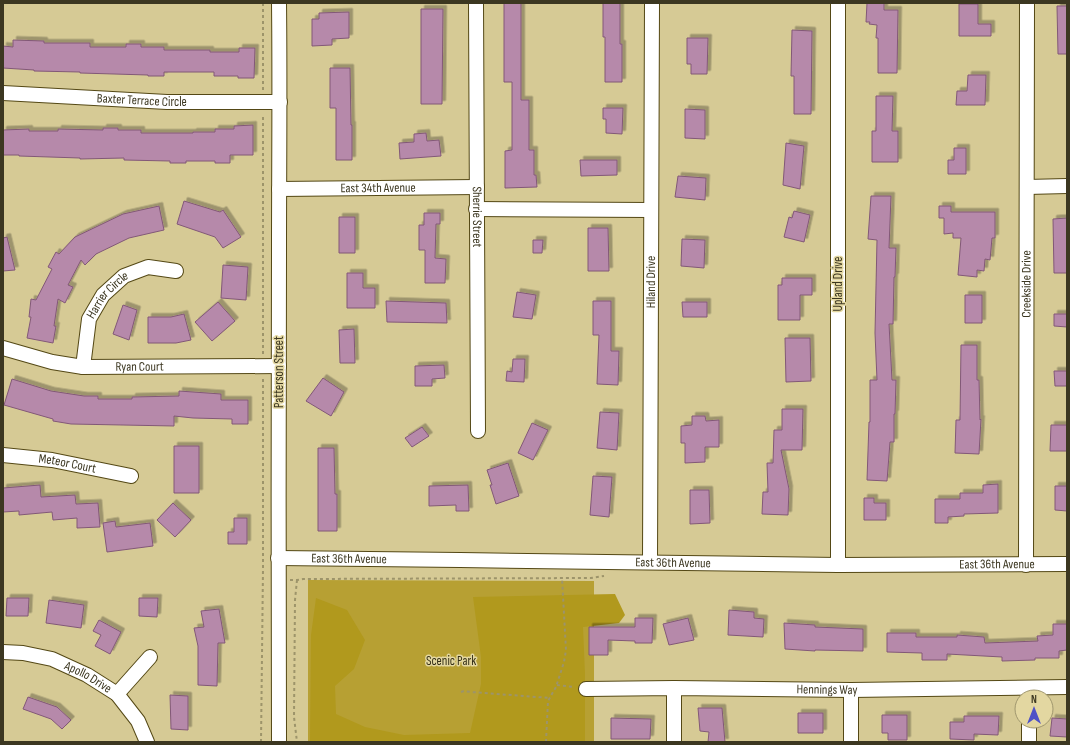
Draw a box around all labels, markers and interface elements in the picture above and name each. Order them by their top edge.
street label: Baxter Terrace Circle [96,90,187,110]
street label: East 34th Avenue [340,180,416,196]
street label: Sherrie Street [469,186,485,248]
street label: Creekside Drive [1018,250,1035,318]
street label: Hiland Drive [643,256,659,308]
street label: Upland Drive [830,257,846,312]
street label: Harrier Circle [83,267,130,321]
street label: Patterson Street [271,336,287,408]
street label: Ryan Court [115,359,164,375]
street label: Meteor Court [38,451,98,477]
street label: East 36th Avenue [311,550,387,567]
street label: East 36th Avenue [635,554,711,571]
street label: East 36th Avenue [959,556,1035,572]
park label: Scenic Park [426,653,476,669]
street label: Apollo Drive [61,657,115,697]
street label: Hennings Way [796,681,858,698]
north arrow [1014,689,1054,729]
text: N [1031,693,1037,706]

